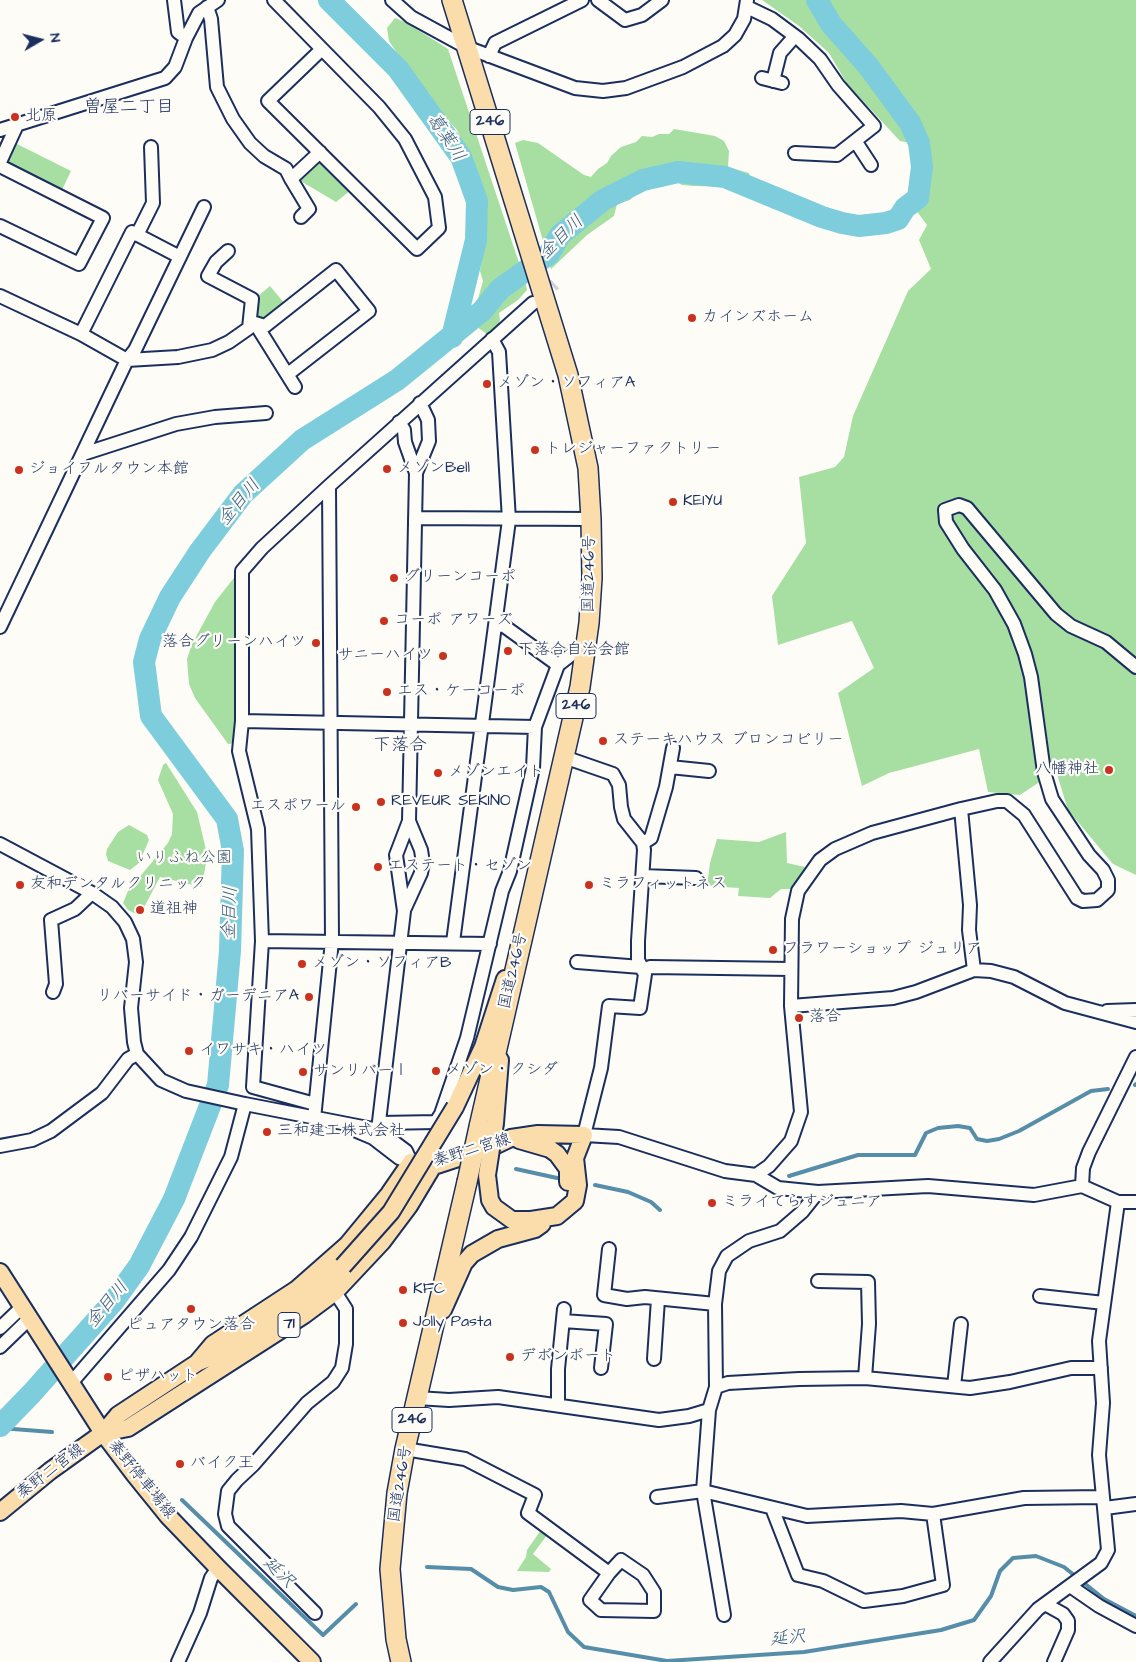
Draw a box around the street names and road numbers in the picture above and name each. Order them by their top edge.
road number: 246 [470,110,510,134]
street label: 国道246号 [580,535,600,613]
road number: 246 [556,694,596,718]
street label: 国道246号 [496,931,532,1011]
street label: 秦野二宮線 [431,1130,513,1172]
road number: 71 [278,1312,300,1338]
road number: 246 [392,1408,432,1432]
street label: 秦野停車場線 [103,1437,179,1523]
street label: 秦野二宮線 [13,1440,89,1504]
street label: 国道246号 [385,1444,417,1524]

